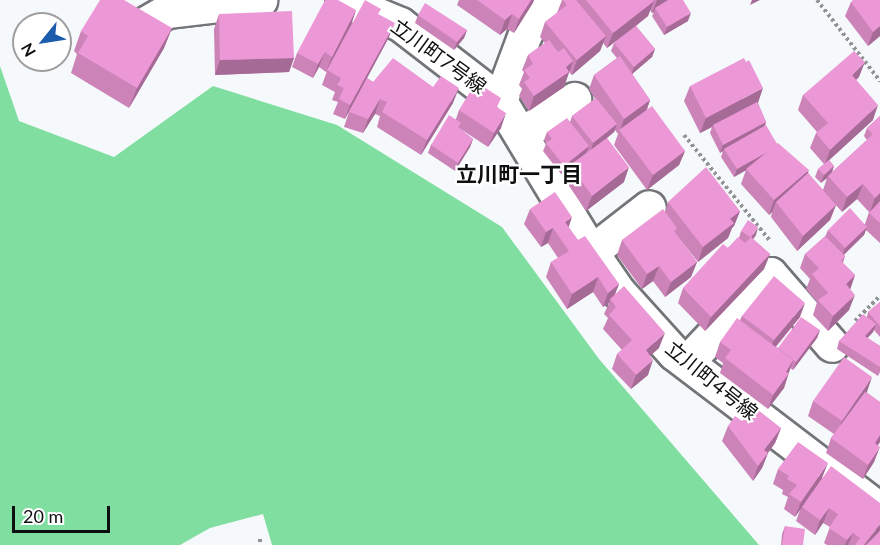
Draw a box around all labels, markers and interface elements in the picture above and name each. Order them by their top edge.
north arrow [12,12,72,72]
street label: 立川町7号線 [387,13,491,99]
text: N [16,40,39,60]
district label: 立川町一丁目 [456,161,582,187]
street label: 立川町4号線 [661,336,763,424]
scale bar [15,494,112,532]
text: 20 m [23,505,63,527]

